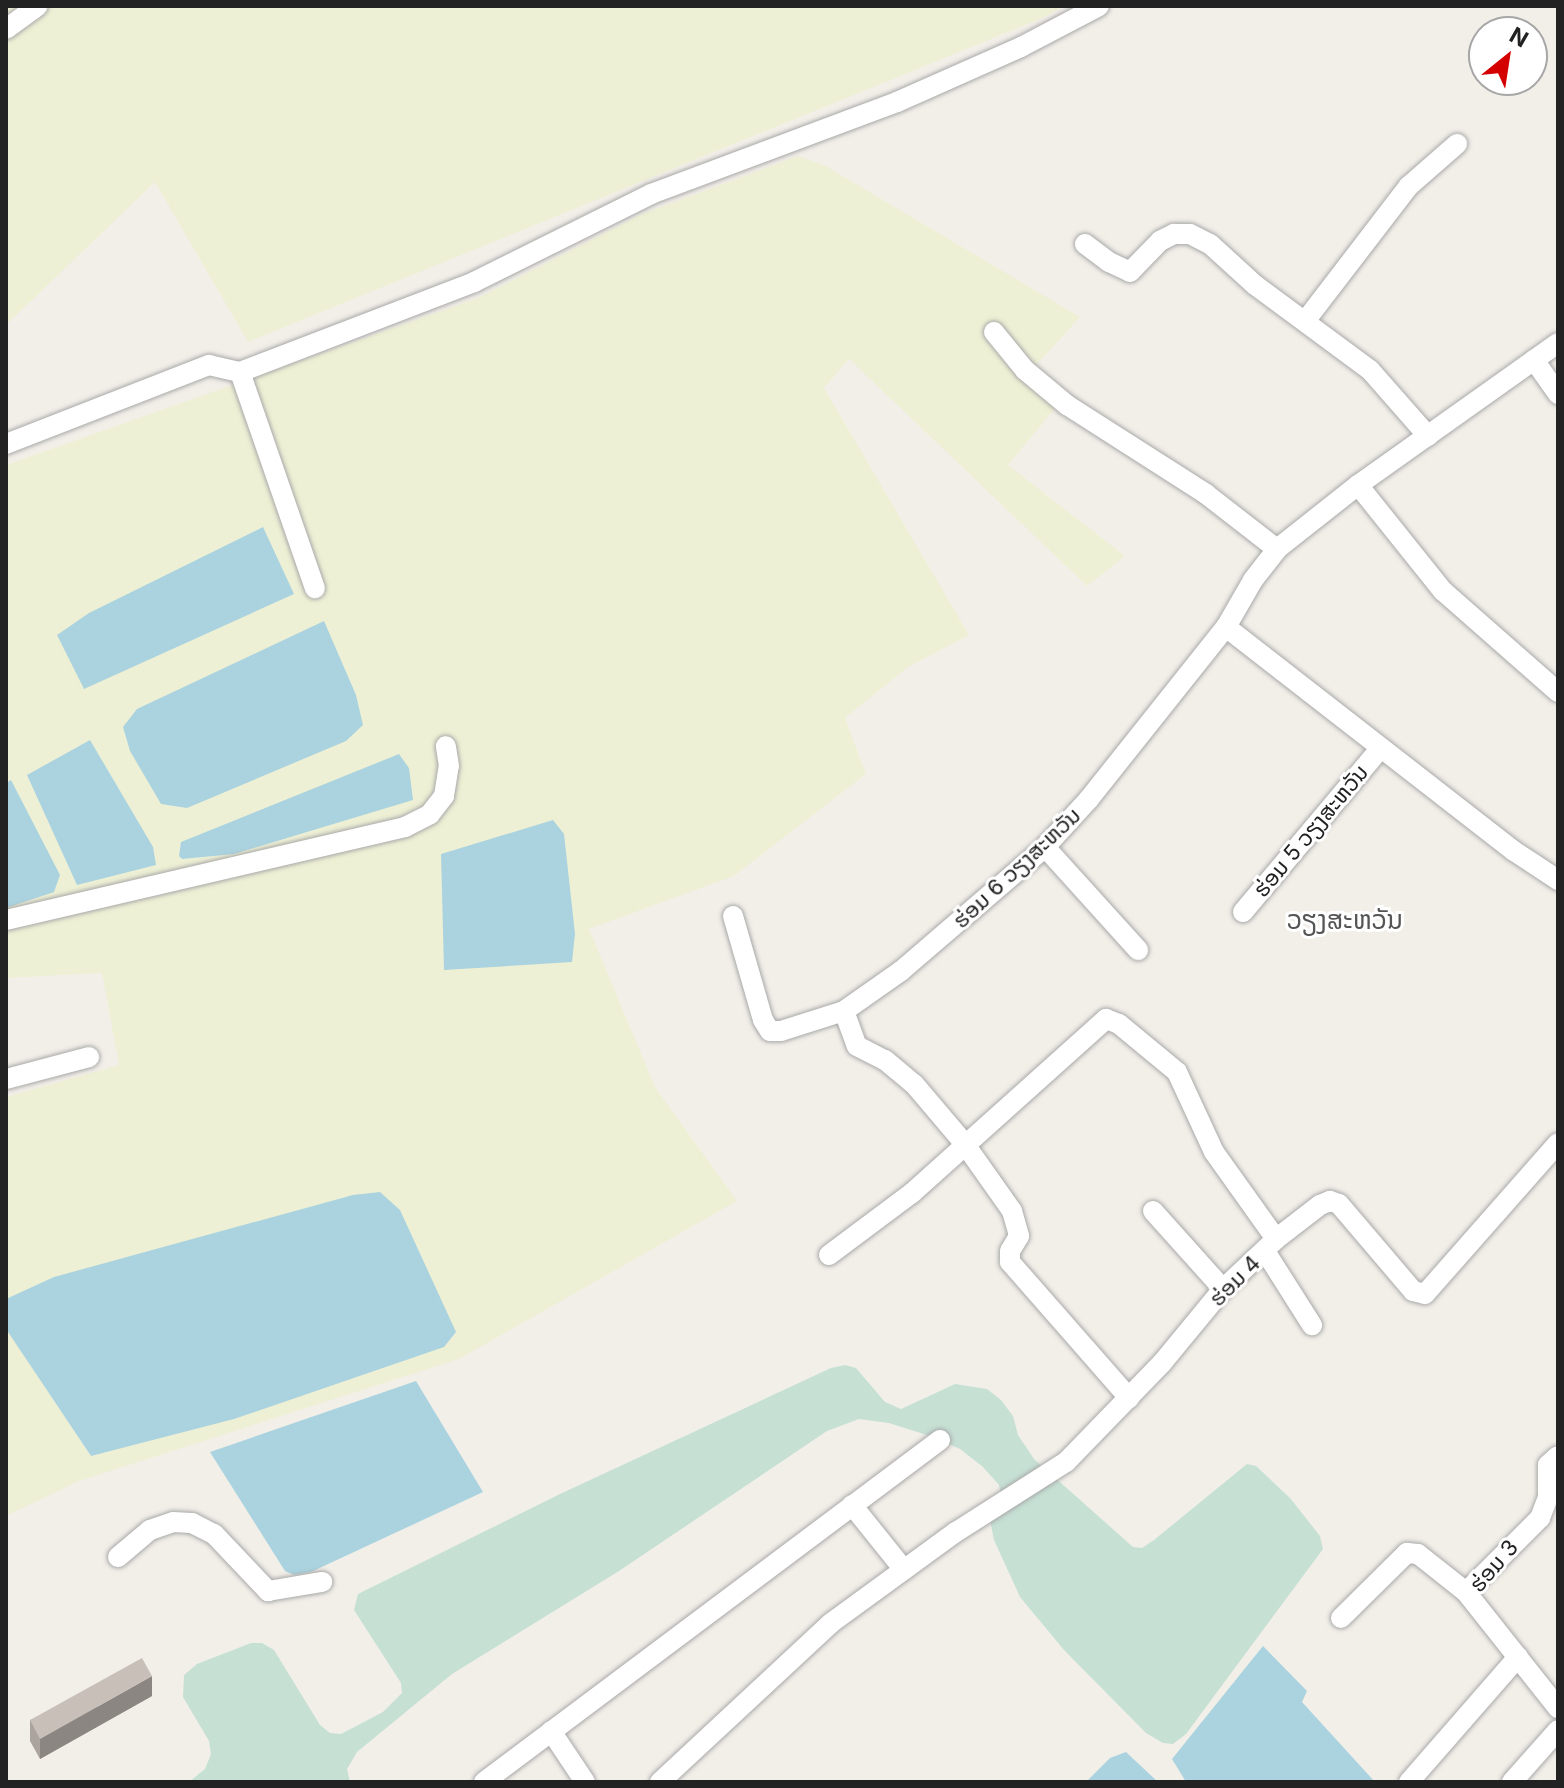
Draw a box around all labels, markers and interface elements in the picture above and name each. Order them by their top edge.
north arrow [1468,16,1548,96]
text: N [1505,21,1533,52]
street label: ຮ່ອມ 5 ວຽງສະຫວັນ [1248,759,1374,903]
street label: ຮ່ອມ 6 ວຽງສະຫວັນ [948,802,1086,934]
district label: ວຽງສະຫວັນ [1287,904,1403,936]
street label: ຮ່ອມ 4 [1204,1250,1266,1312]
street label: ຮ່ອມ 3 [1464,1535,1524,1597]

